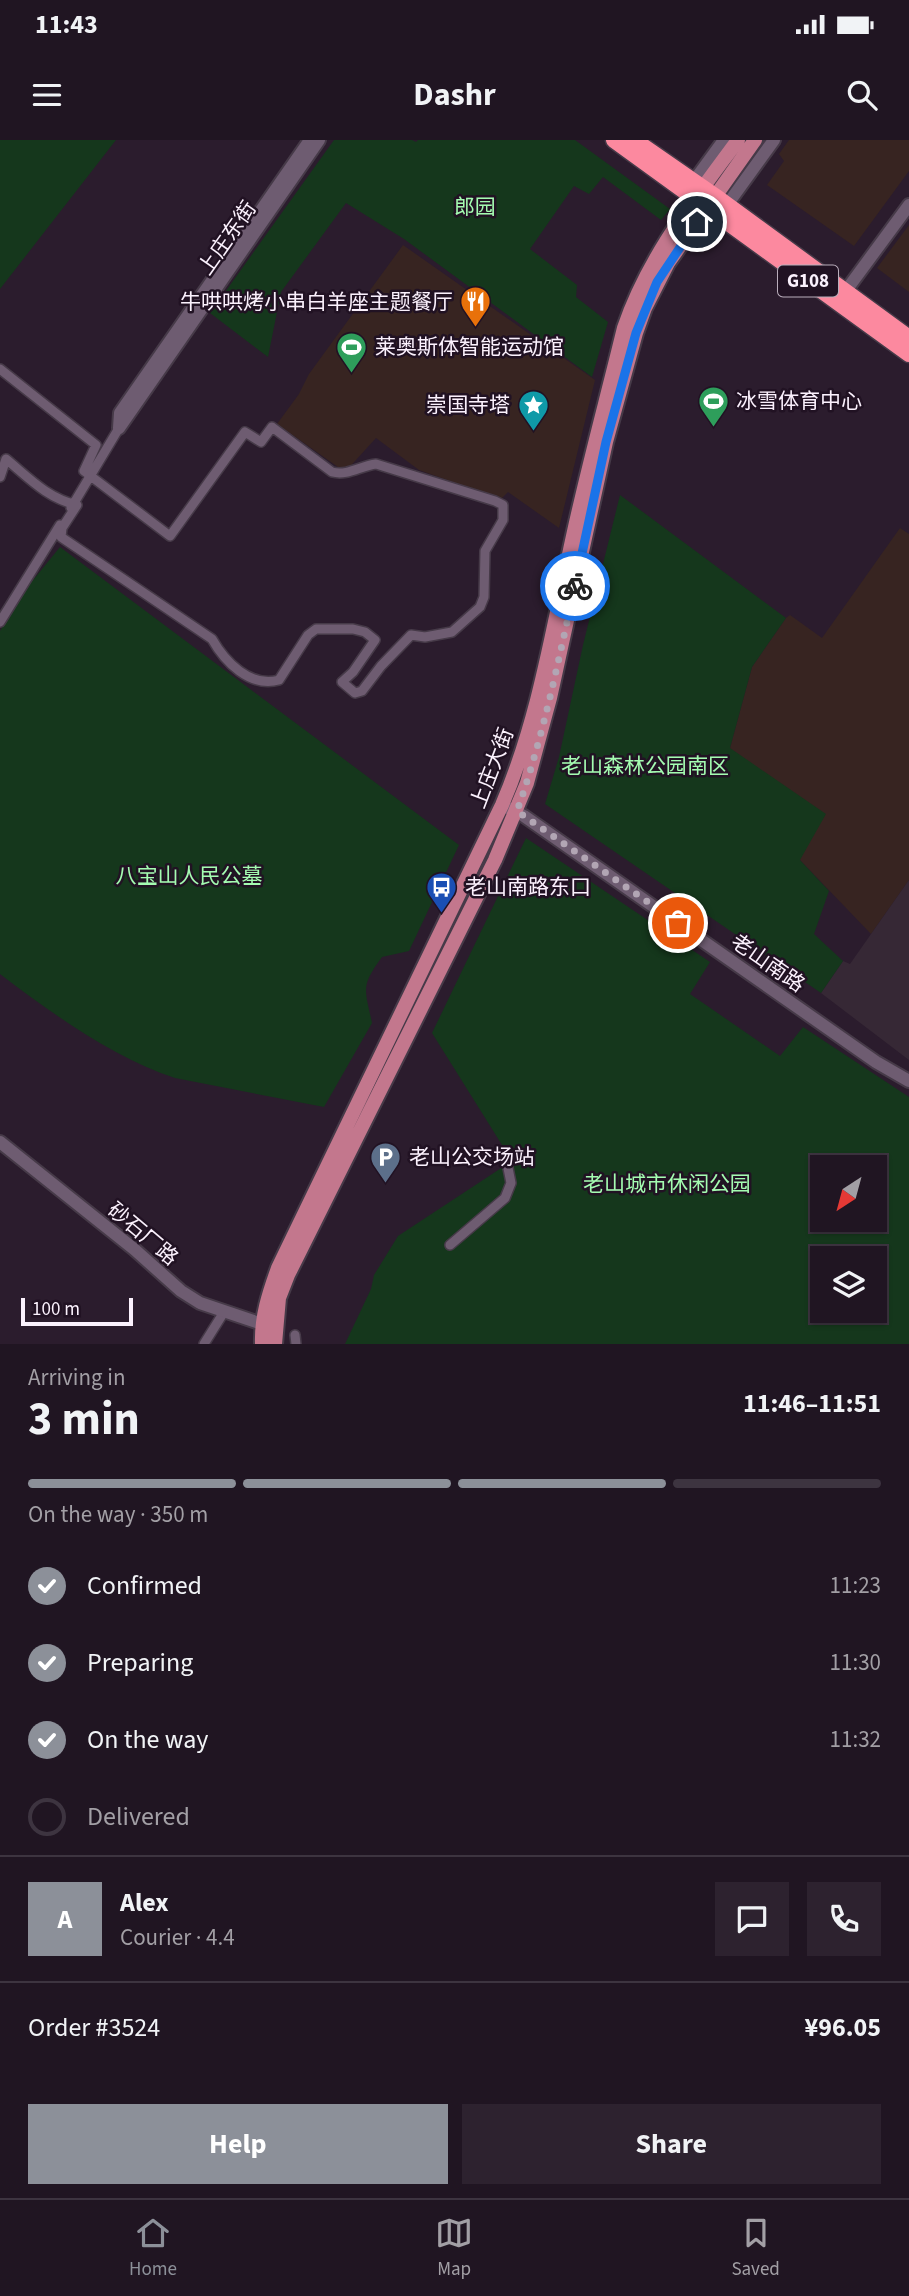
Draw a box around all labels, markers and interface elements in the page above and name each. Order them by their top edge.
text: 11:43 [35,6,98,43]
text: Dashr [413,72,496,118]
icon: menu [28,76,66,114]
icon: search [843,76,881,114]
park label: 郎园 [454,192,496,222]
pin [667,192,727,252]
street label: 上庄东街 [191,195,263,281]
icon: home [678,203,716,241]
road number: G108 [778,265,838,296]
restaurant icon: 牛哄哄烤小串白羊座主题餐厅 [459,285,493,329]
place label: 牛哄哄烤小串白羊座主题餐厅 [180,287,453,317]
sports icon: 莱奥斯体智能运动馆 [335,330,369,374]
place label: 莱奥斯体智能运动馆 [375,332,564,362]
sports icon: 冰雪体育中心 [696,384,730,428]
place label: 冰雪体育中心 [736,386,862,416]
place icon: 崇国寺塔 [516,388,550,432]
place label: 崇国寺塔 [426,390,510,420]
courier [540,551,610,621]
icon: bike [556,567,594,605]
street label: 上庄大街 [463,723,521,813]
park label: 老山森林公园南区 [561,751,729,781]
park label: 八宝山人民公墓 [116,861,263,891]
bus stop icon: 老山南路东口 [425,870,459,914]
place label: 老山南路东口 [465,872,591,902]
pin [648,893,708,953]
icon: bag [659,904,697,942]
street label: 老山南路 [725,927,811,999]
parking icon: 老山公交场站 [369,1140,403,1184]
place label: 老山公交场站 [409,1142,535,1172]
north arrow [810,1155,887,1232]
map controls [810,1155,887,1323]
park label: 老山城市休闲公园 [583,1169,751,1199]
street label: 砂石厂路 [101,1196,185,1272]
button: layers [810,1246,887,1323]
scale bar [21,1295,133,1327]
text: 100 m [32,1296,80,1323]
text: Arriving in [28,1361,126,1394]
text: 11:46–11:51 [743,1385,881,1422]
text: 3 min [28,1387,140,1452]
text: On the way · 350 m [28,1498,208,1531]
icon: check [28,1567,66,1605]
text: Confirmed [87,1567,202,1604]
text: 11:23 [830,1569,881,1602]
icon: check [28,1644,66,1682]
text: Preparing [87,1644,193,1681]
text: 11:30 [830,1646,881,1679]
icon: check [28,1721,66,1759]
text: On the way [87,1721,208,1758]
text: 11:32 [830,1723,881,1756]
text: Delivered [87,1798,190,1835]
button: chat [715,1882,789,1956]
button: phone [807,1882,881,1956]
text: Alex [120,1884,169,1921]
text: A [58,1901,72,1938]
text: Courier · 4.4 [120,1921,235,1954]
text: Order #3524 [28,2009,160,2046]
text: ¥96.05 [805,2009,881,2046]
button: Help [28,2104,448,2184]
button: Share [462,2104,881,2184]
tab: Home [129,2214,177,2283]
tab: Map [435,2214,473,2283]
tab: Saved [731,2214,780,2283]

